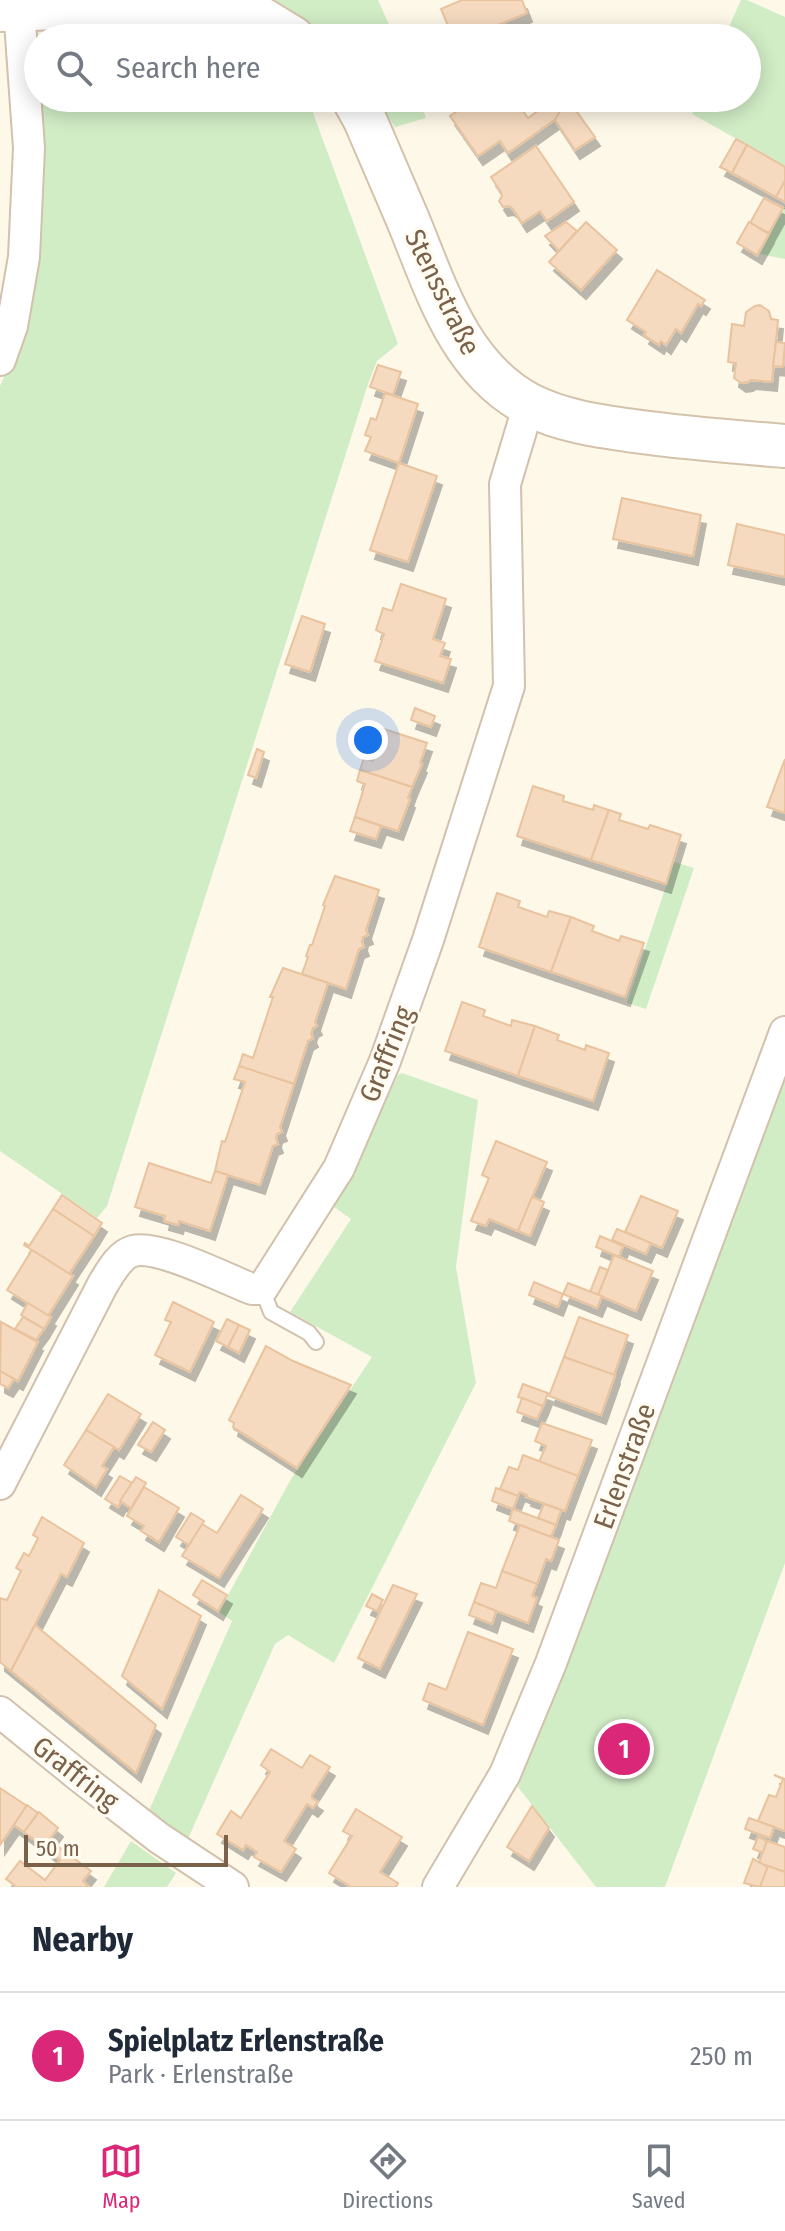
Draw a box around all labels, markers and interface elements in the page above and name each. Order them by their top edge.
search box [24,24,761,112]
icon: search [52,46,96,90]
text: Search here [116,50,261,86]
street label: Stensstraße [398,224,487,360]
your location [348,720,388,760]
street label: Graffring [352,1001,421,1107]
street label: Erlenstraße [587,1399,662,1533]
pin: 1 [598,1719,650,1779]
street label: Graffring [26,1729,126,1818]
scale bar [24,1831,228,1867]
text: 50 m [36,1835,80,1862]
text: Nearby [32,1919,133,1960]
text: Spielplatz Erlenstraße [108,2023,384,2059]
text: 1 [53,2041,64,2072]
text: 250 m [690,2041,753,2072]
text: Park · Erlenstraße [108,2059,294,2090]
tab: Map [99,2139,143,2214]
tab: Directions [342,2139,433,2214]
tab: Saved [632,2139,686,2214]

